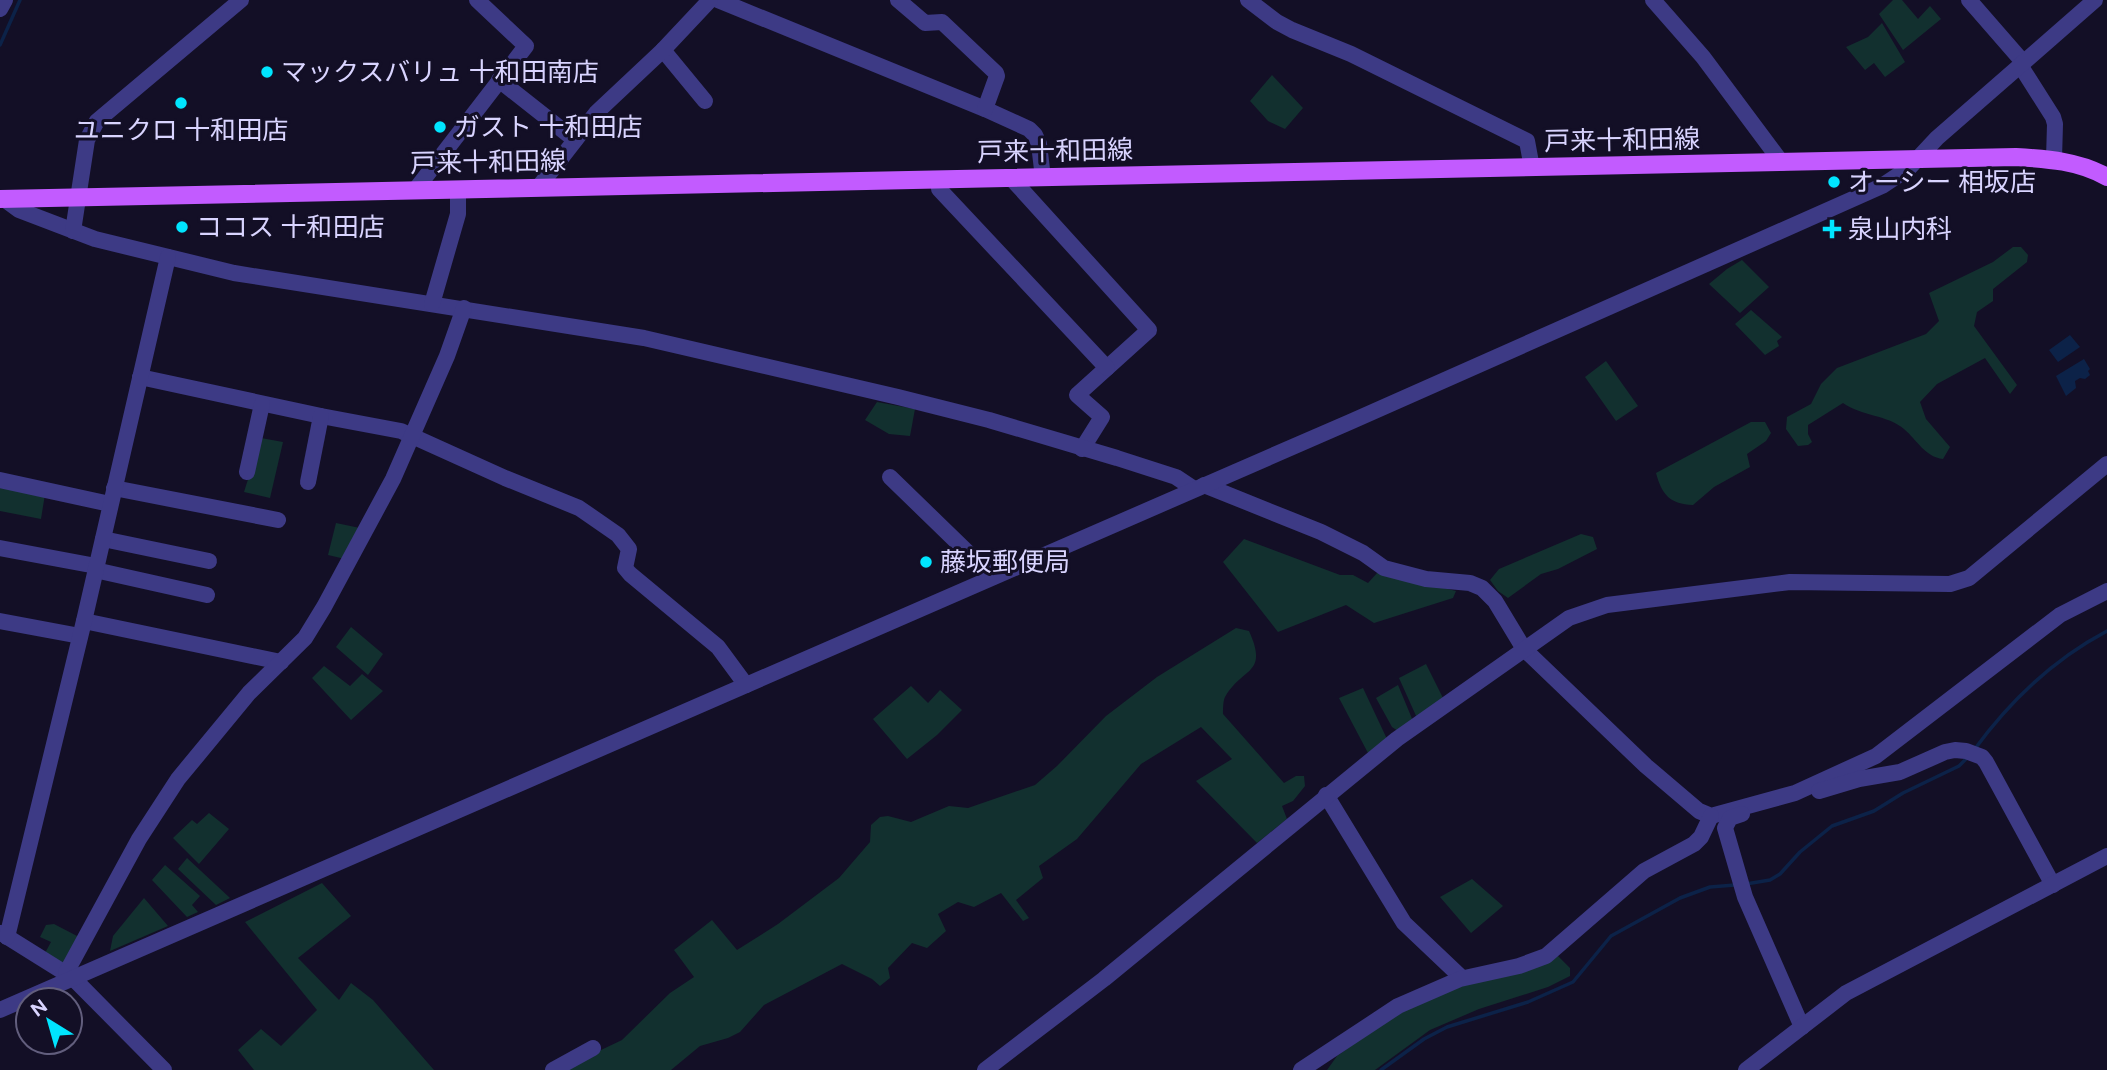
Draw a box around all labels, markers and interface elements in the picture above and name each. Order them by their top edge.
place label: マックスバリュ 十和田南店 [281,56,599,88]
marker: マックスバリュ 十和田南店 [259,64,275,80]
marker: ユニクロ 十和田店 [173,95,189,111]
place label: ガスト 十和田店 [454,111,642,143]
place label: ユニクロ 十和田店 [74,114,288,146]
marker: ガスト 十和田店 [432,119,448,135]
street label: 戸来十和田線 [1544,123,1700,157]
street label: 戸来十和田線 [977,134,1133,168]
street label: 戸来十和田線 [410,145,566,179]
place label: オーシー 相坂店 [1848,166,2036,198]
marker: オーシー 相坂店 [1826,174,1842,190]
place label: ココス 十和田店 [196,211,384,243]
place label: 泉山内科 [1848,213,1952,245]
marker: ココス 十和田店 [174,219,190,235]
marker: 泉山内科 [1822,219,1842,239]
place label: 藤坂郵便局 [940,546,1070,578]
marker: 藤坂郵便局 [918,554,934,570]
north arrow [14,986,84,1056]
text: N [26,994,52,1021]

